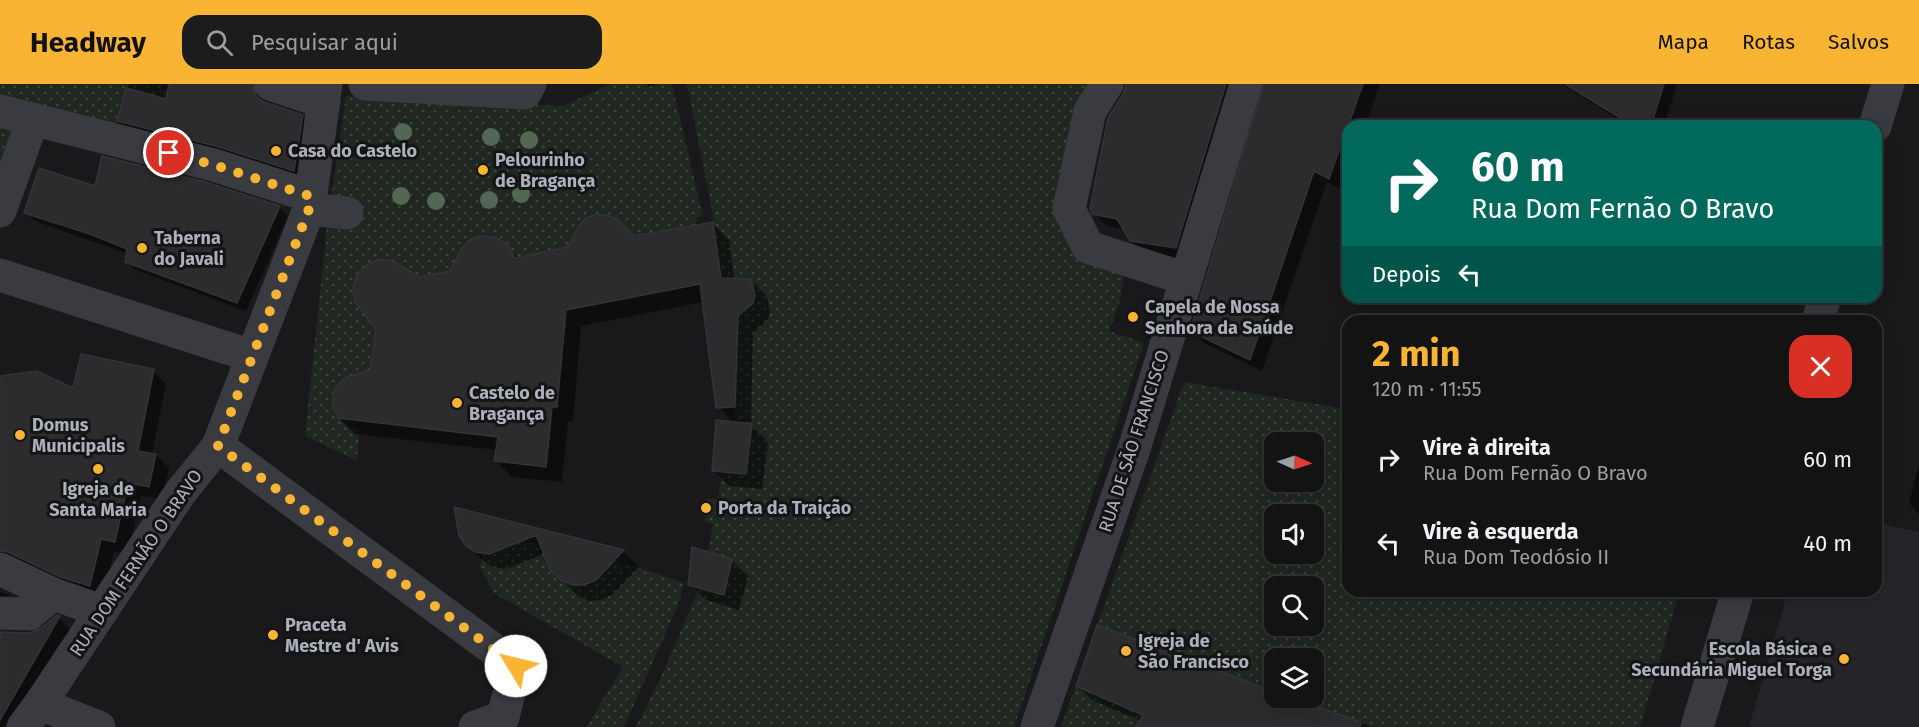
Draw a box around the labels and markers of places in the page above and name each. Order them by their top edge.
pin [143,127,194,178]
place label: Casa do Castelo [288,140,417,162]
marker: Casa do Castelo [269,144,283,158]
place label: Pelourinho de Bragança [495,149,596,192]
marker: Pelourinho de Bragança [476,163,490,177]
place label: Taberna do Javali [154,227,224,270]
marker: Taberna do Javali [135,241,149,255]
place label: Capela de Nossa Senhora da Saúde [1145,296,1293,339]
marker: Capela de Nossa Senhora da Saúde [1126,310,1140,324]
place label: Castelo de Bragança [469,382,555,425]
marker: Castelo de Bragança [450,396,464,410]
place label: Domus Municipalis [32,414,125,457]
marker: Domus Municipalis [13,428,27,442]
marker: Igreja de Santa Maria [91,462,105,476]
place label: Igreja de Santa Maria [49,478,147,521]
place label: Porta da Traição [718,497,851,519]
marker: Porta da Traição [699,501,713,515]
place label: Praceta Mestre d' Avis [285,614,399,657]
marker: Praceta Mestre d' Avis [266,628,280,642]
place label: Igreja de São Francisco [1138,630,1249,673]
place label: Escola Básica e Secundária Miguel Torga [1631,638,1832,681]
marker: Igreja de São Francisco [1119,644,1133,658]
marker: Escola Básica e Secundária Miguel Torga [1837,652,1851,666]

